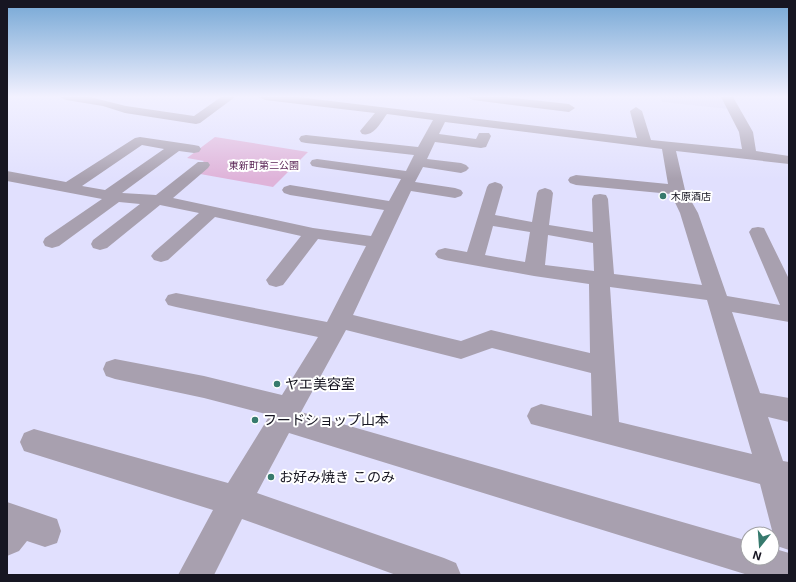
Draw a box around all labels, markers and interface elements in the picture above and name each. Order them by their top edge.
park label: 東新町第二公園 [229,159,299,171]
place label: 木原酒店 [671,190,711,202]
marker: 木原酒店 [658,191,668,201]
place label: ヤエ美容室 [285,375,355,392]
marker: ヤエ美容室 [272,379,282,389]
place label: フードショップ山本 [263,411,389,428]
marker: フードショップ山本 [250,415,260,425]
place label: お好み焼き このみ [279,468,395,485]
marker: お好み焼き このみ [266,472,276,482]
north arrow [740,526,780,566]
text: N [751,548,763,563]

